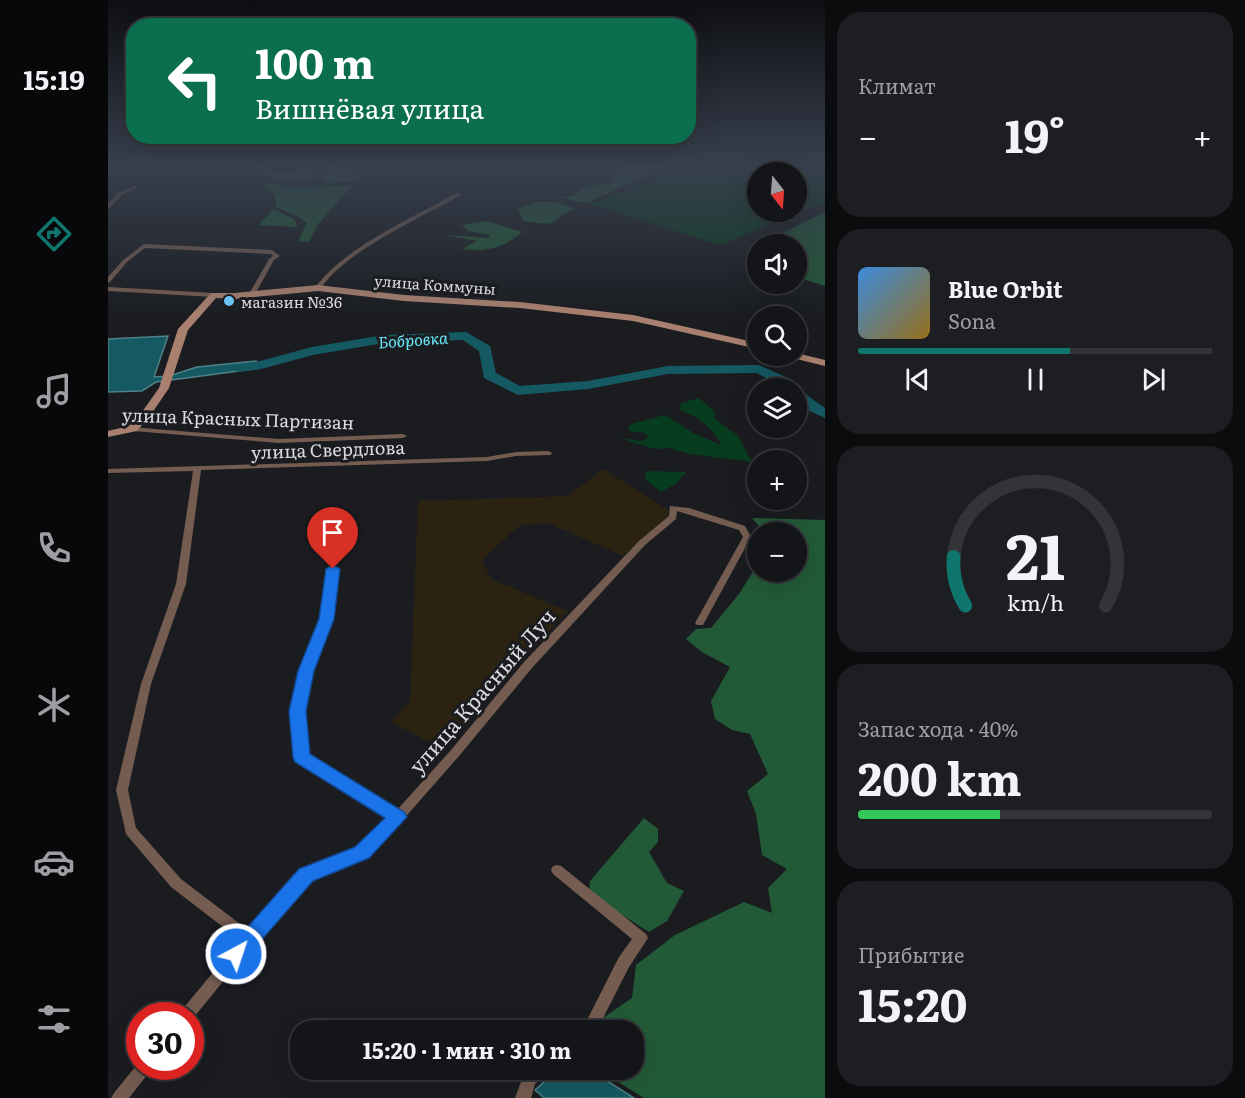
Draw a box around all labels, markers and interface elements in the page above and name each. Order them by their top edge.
text: 100 m [255,30,374,92]
icon: left [156,42,234,120]
text: 15:19 [23,58,85,98]
text: Климат [858,70,936,100]
text: Вишнёвая улица [255,87,484,127]
text: 19° [1005,100,1065,167]
text: − [858,110,877,159]
text: + [1193,110,1212,159]
north arrow [747,162,807,222]
map controls [747,162,807,582]
icon: directions [33,213,75,255]
button: sound [747,234,807,294]
street label: улица Коммуны [373,268,497,300]
text: Blue Orbit [948,272,1063,305]
place label: магазин №36 [241,290,342,313]
marker: магазин №36 [222,294,236,308]
text: Sona [948,305,996,335]
button: search [747,306,807,366]
water label: Бобровка [377,325,450,353]
icon: previous [901,363,934,396]
icon: pause [1019,363,1052,396]
icon: next [1137,363,1170,396]
icon: music [33,370,75,412]
button: layers [747,378,807,438]
street label: улица Красных Партизан [122,400,354,436]
street label: улица Свердлова [251,433,406,465]
button: + [747,450,807,510]
pin [307,507,358,569]
text: 21 [1005,507,1065,599]
icon: arrive [316,516,349,549]
button: − [747,522,807,582]
icon: phone [33,527,75,569]
text: km/h [1006,586,1064,618]
street label: улица Красный Луч [400,601,562,779]
icon: climate [33,684,75,726]
text: Запас хода · 40% [858,713,1018,743]
text: 200 km [858,743,1022,810]
icon: car [33,841,75,883]
position arrow [204,922,268,986]
text: Прибытие [858,939,964,969]
text: 15:20 [858,969,968,1036]
icon: filters [33,998,75,1040]
speed limit sign: 30 [126,1002,204,1080]
text: 15:20 · 1 мин · 310 m [363,1033,571,1066]

